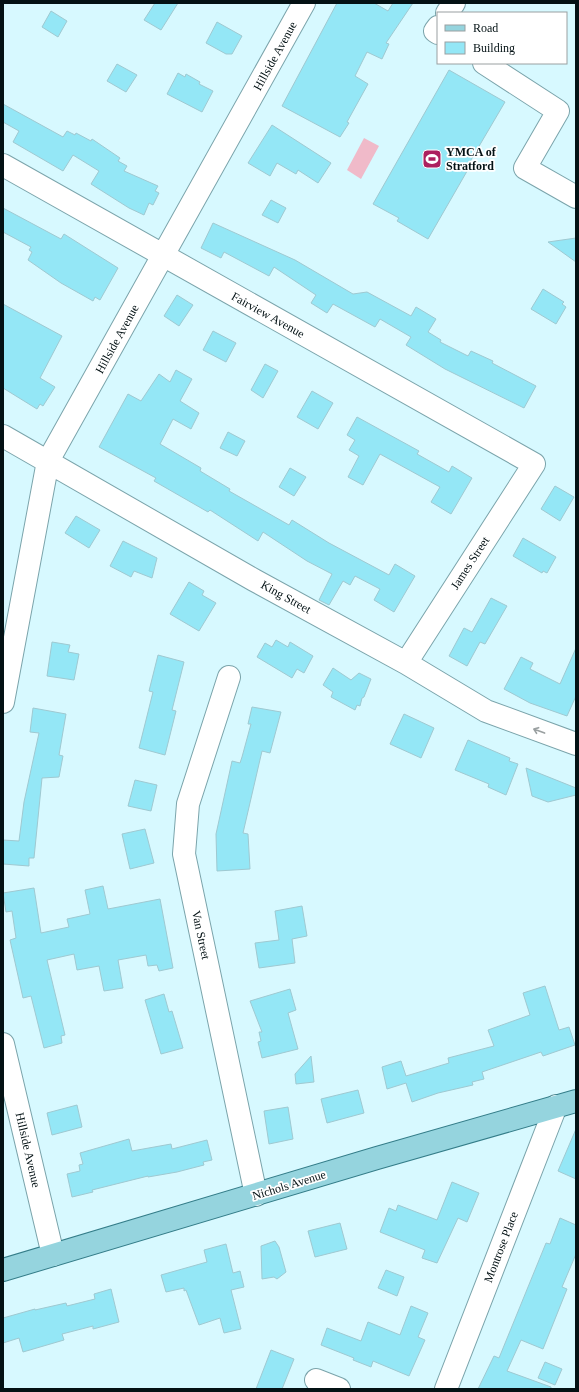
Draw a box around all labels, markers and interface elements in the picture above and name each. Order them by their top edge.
legend [437,12,567,64]
street label: Hillside Avenue [250,19,300,93]
text: Road [473,21,498,35]
text: Building [473,41,515,55]
place label: YMCA of Stratford [446,145,497,173]
sports icon: YMCA of Stratford [421,148,443,170]
street label: Fairview Avenue [229,289,307,341]
street label: Hillside Avenue [92,302,142,376]
street label: James Street [448,533,493,592]
street label: King Street [259,578,314,617]
one-way arrow [534,726,546,734]
street label: Van Street [189,909,213,961]
street label: Hillside Avenue [13,1111,43,1189]
street label: Nichols Avenue [251,1167,327,1203]
street label: Montrose Place [481,1209,521,1285]

